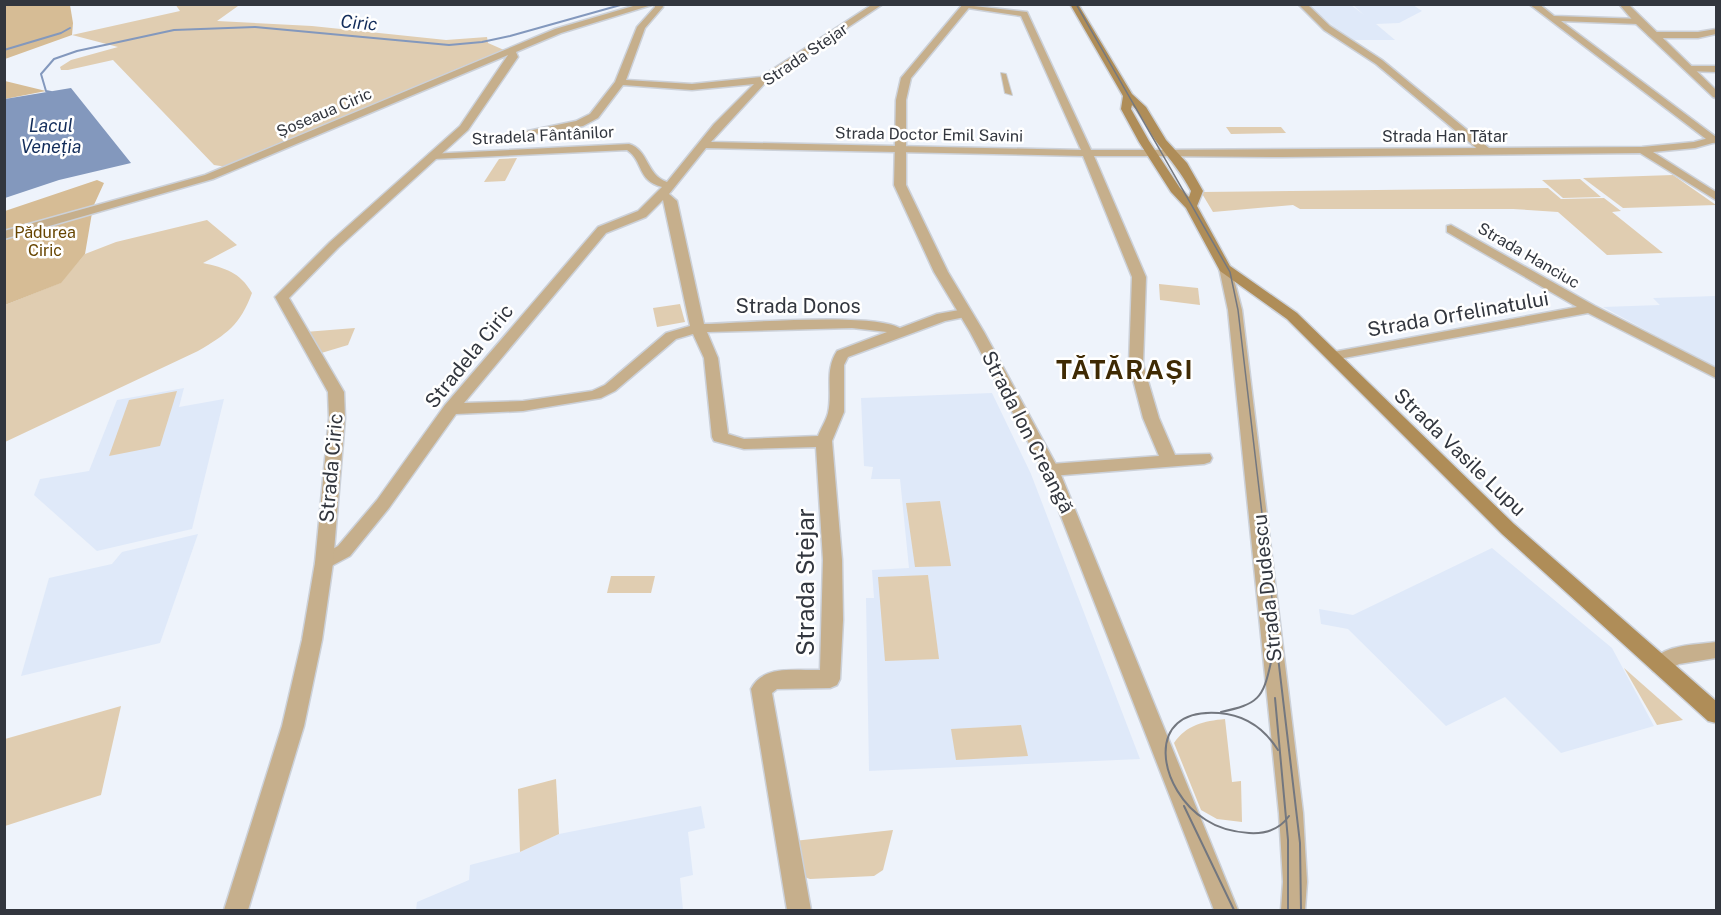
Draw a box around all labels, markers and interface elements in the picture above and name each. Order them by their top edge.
water label: Ciric [340,10,378,35]
street label: Strada Stejar [759,19,851,90]
street label: Șoseaua Ciric [274,84,375,141]
water label: Lacul Veneția [21,115,81,157]
street label: Stradela Fântânilor [471,122,615,149]
street label: Strada Doctor Emil Savini [835,123,1023,146]
street label: Strada Han Tătar [1382,127,1508,146]
street label: Strada Hanciuc [1474,219,1583,292]
park label: Pădurea Ciric [14,223,76,260]
street label: Strada Orfelinatului [1365,286,1551,342]
street label: Strada Donos [735,294,861,318]
street label: Stradela Ciric [420,299,518,413]
street label: Strada Ion Creangă [977,347,1079,517]
district label: TĂTĂRAȘI [1056,354,1194,385]
street label: Strada Vasile Lupu [1389,383,1531,521]
street label: Strada Ciric [314,412,348,524]
street label: Strada Stejar [791,508,819,656]
street label: Strada Dudescu [1247,513,1287,663]

